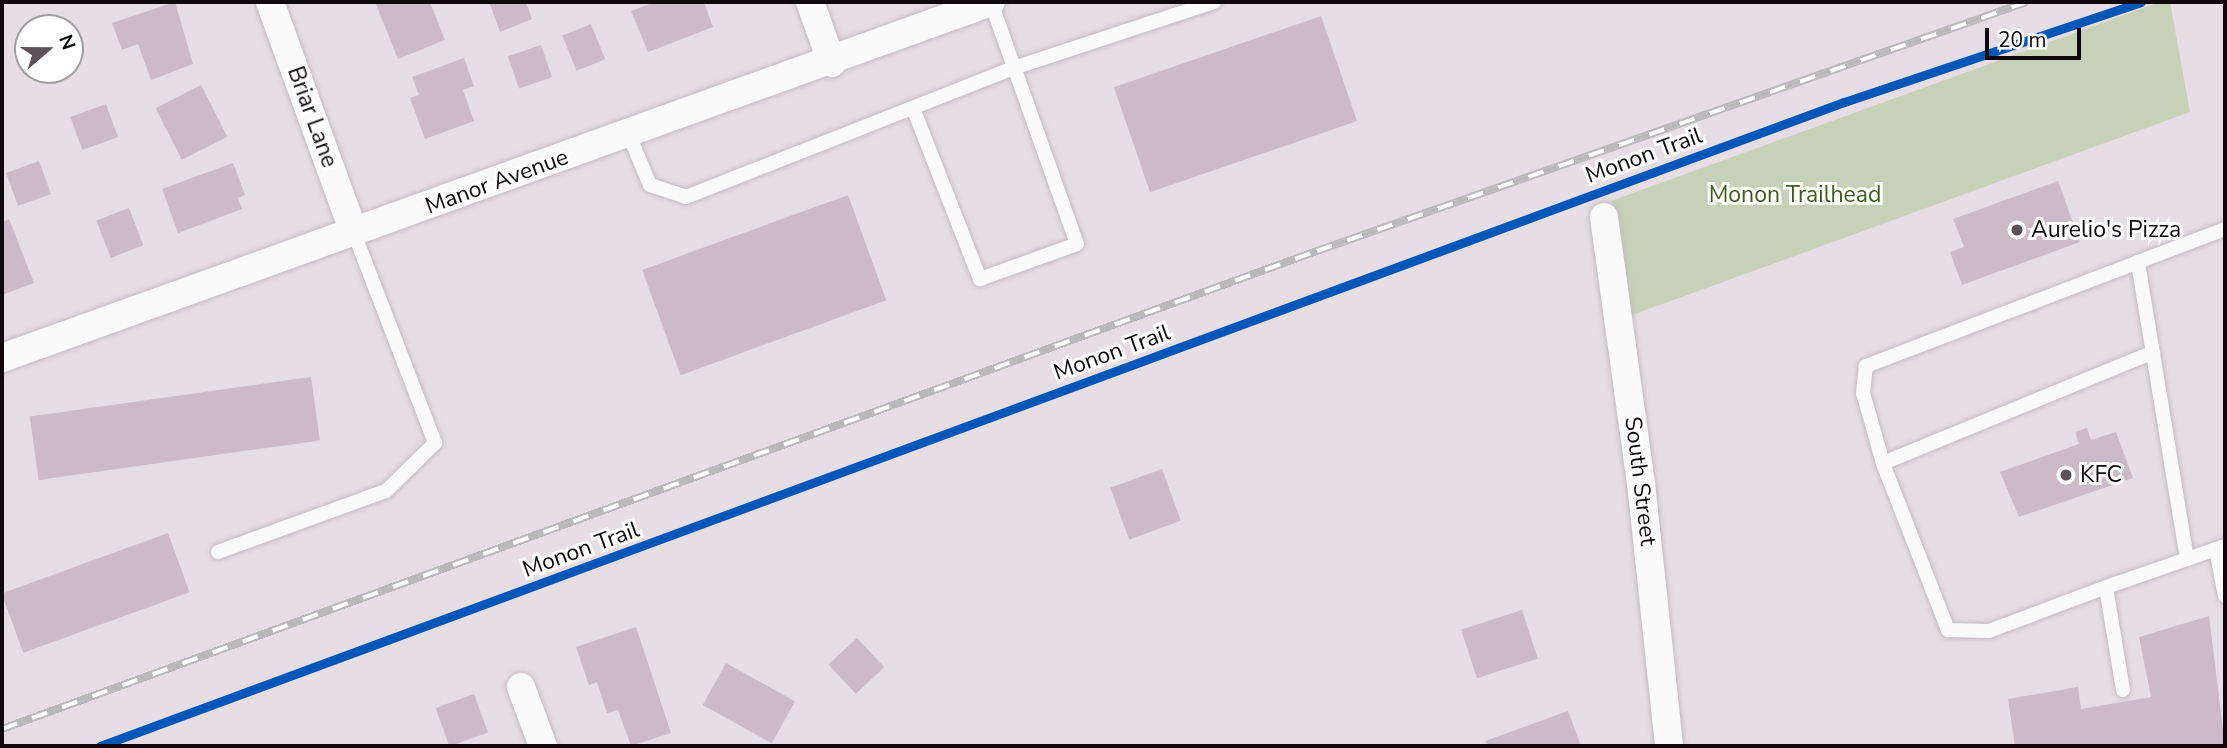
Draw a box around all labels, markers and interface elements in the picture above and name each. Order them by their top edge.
north arrow [14,14,84,84]
scale bar [1989,14,2085,58]
text: 20 m [1998,26,2047,54]
text: N [52,31,82,54]
street label: Briar Lane [281,63,343,171]
street label: Monon Trail [1582,122,1706,190]
street label: Manor Avenue [422,143,572,221]
park label: Monon Trailhead [1709,181,1881,209]
place label: Aurelio's Pizza [2031,216,2181,244]
marker: Aurelio's Pizza [2009,222,2025,238]
street label: Monon Trail [1050,319,1174,387]
street label: South Street [1618,415,1662,547]
place label: KFC [2080,461,2122,489]
marker: KFC [2058,467,2074,483]
street label: Monon Trail [519,516,643,584]

